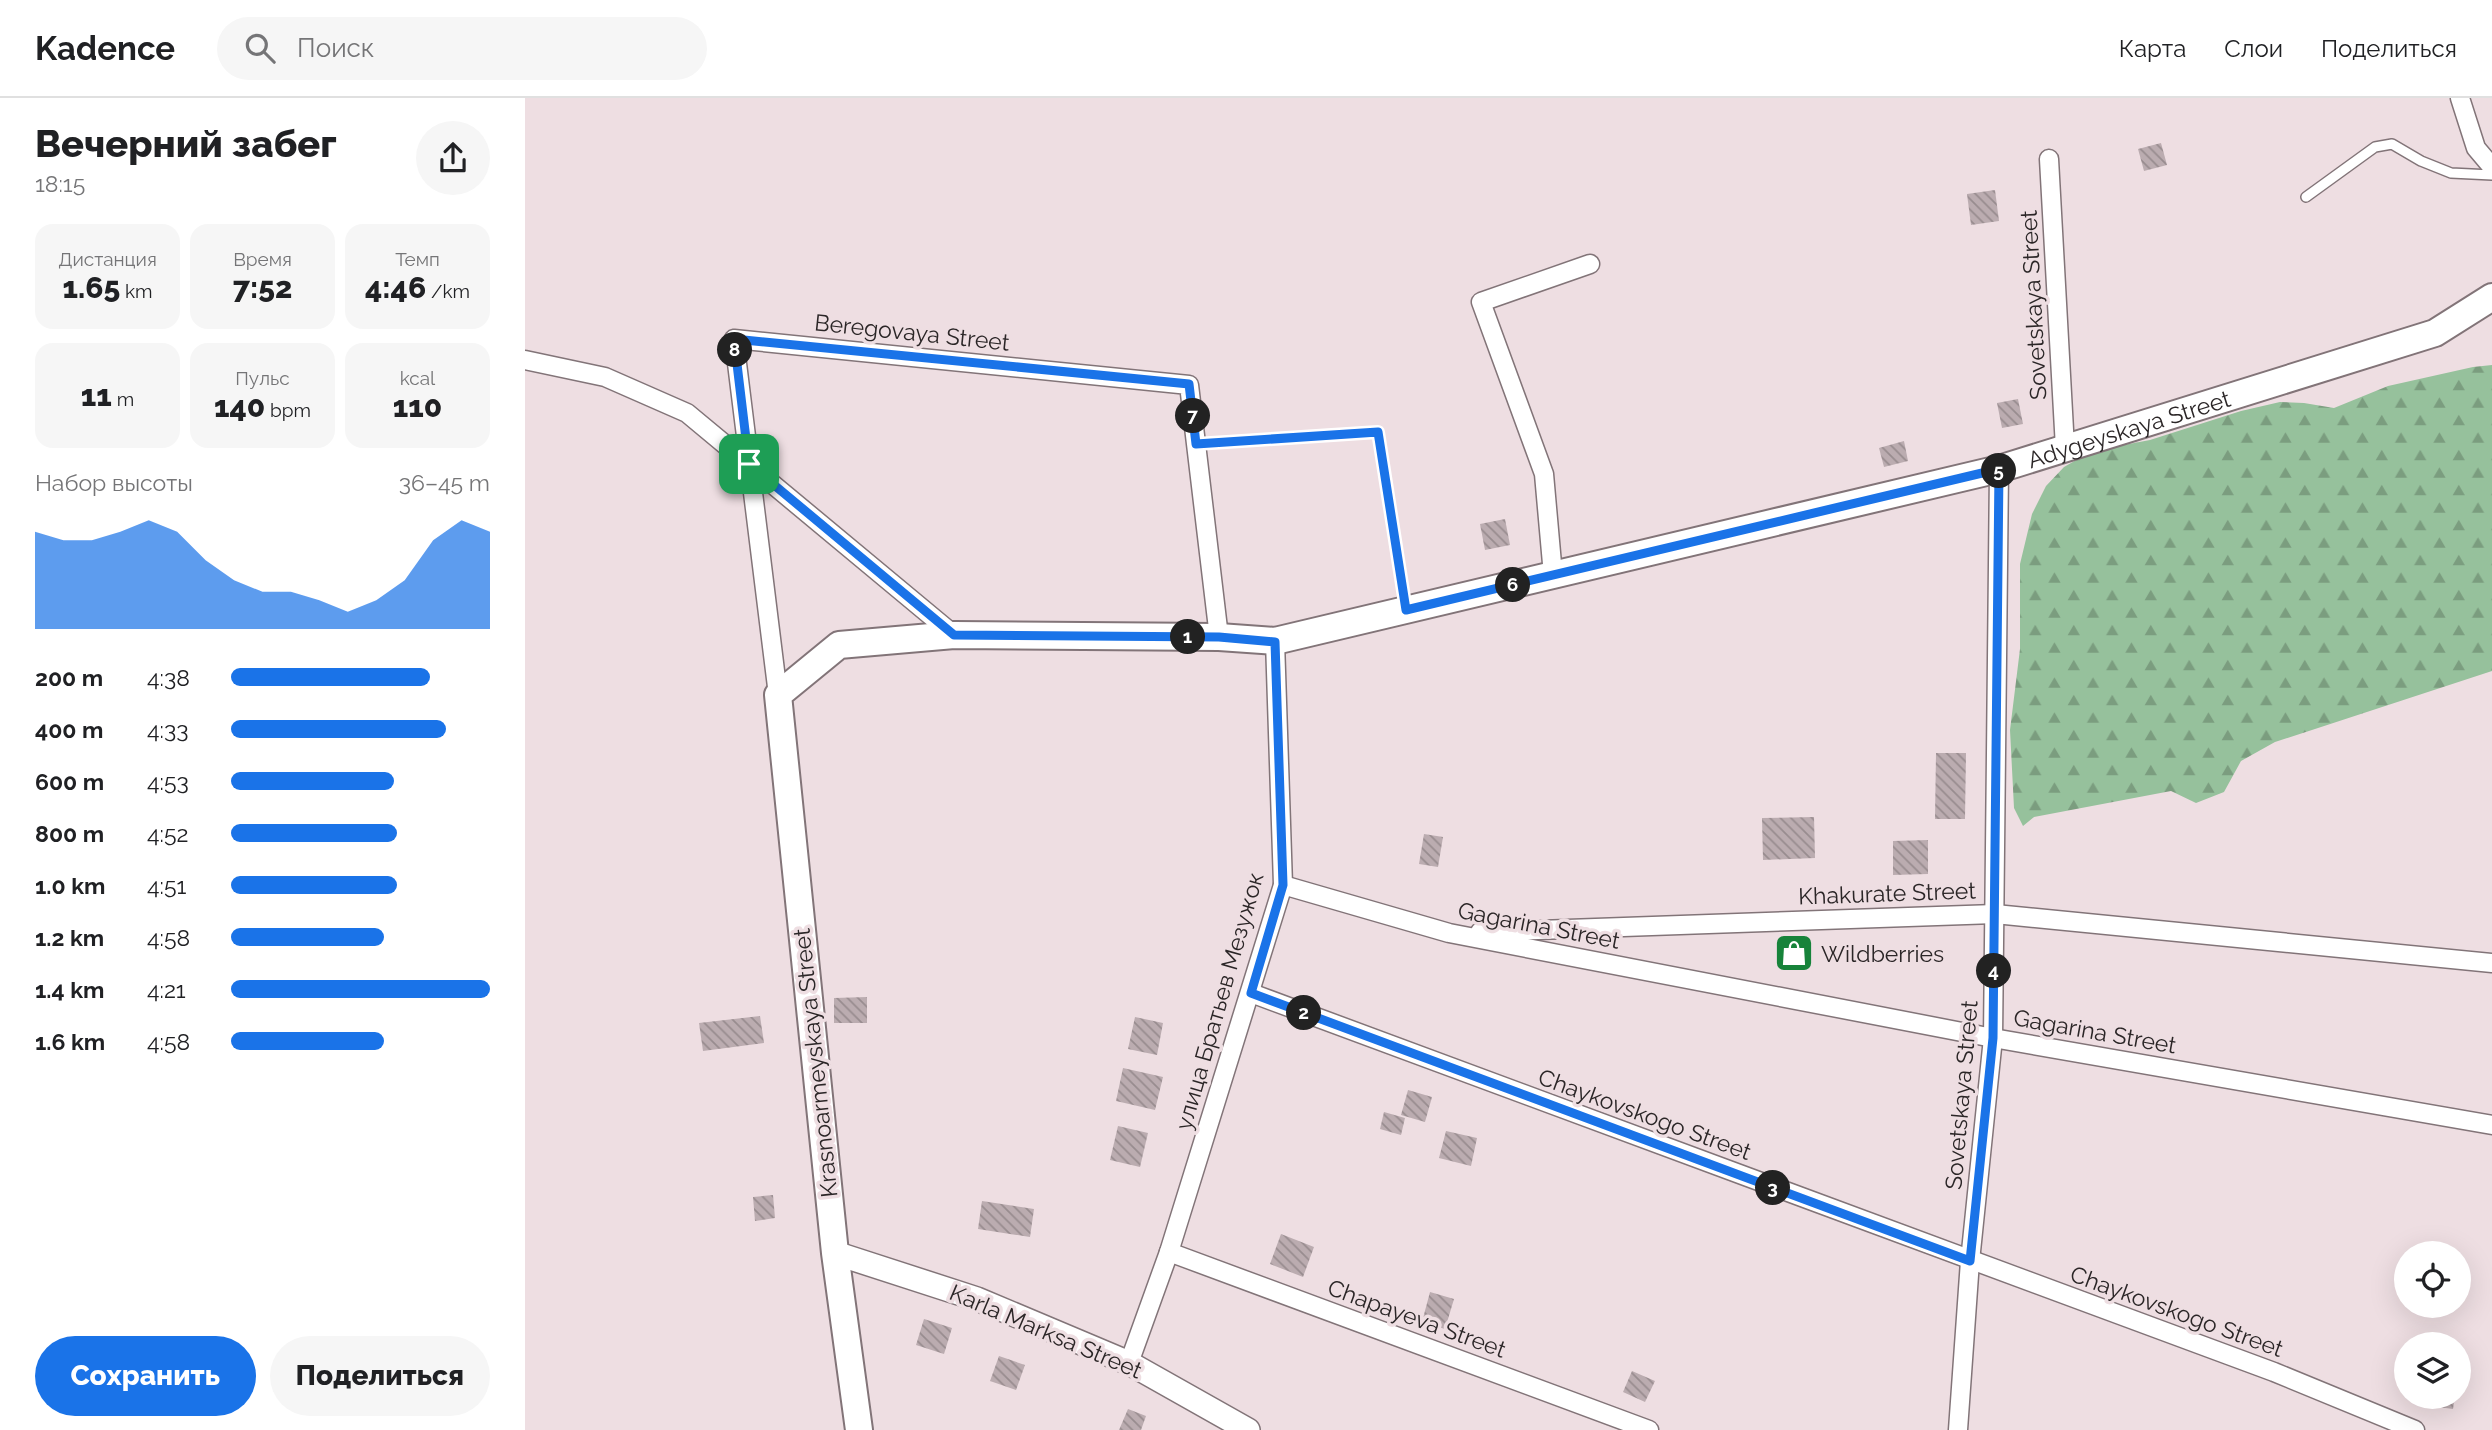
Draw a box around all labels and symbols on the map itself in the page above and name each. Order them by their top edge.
street label: Sovetskaya Street [2015,209,2051,401]
street label: Beregovaya Street [813,308,1011,356]
pin: 8 [717,332,753,368]
street label: Adygeyskaya Street [2024,384,2234,473]
pin: 7 [1175,398,1211,434]
pin [719,434,779,494]
pin: 5 [1981,454,2017,488]
pin: 6 [1495,568,1531,602]
pin: 1 [1171,620,1205,654]
street label: улица Братьев Мезужок [1169,869,1269,1133]
street label: Khakurate Street [1798,876,1977,910]
street label: Gagarina Street [1456,896,1623,954]
street label: Krasnoarmeyskaya Street [787,927,843,1199]
shop icon: Wildberries [1773,932,1815,974]
place label: Wildberries [1821,940,1944,967]
pin: 4 [1977,954,2011,988]
pin: 2 [1287,996,1321,1030]
street label: Sovetskaya Street [1939,999,1983,1191]
street label: Gagarina Street [2012,1003,2179,1059]
street label: Chaykovskogo Street [1535,1063,1755,1165]
pin: 3 [1755,1170,1791,1206]
street label: Chaykovskogo Street [2067,1260,2287,1362]
street label: Chapayeva Street [1324,1273,1510,1363]
street label: Karla Marksa Street [946,1278,1146,1384]

